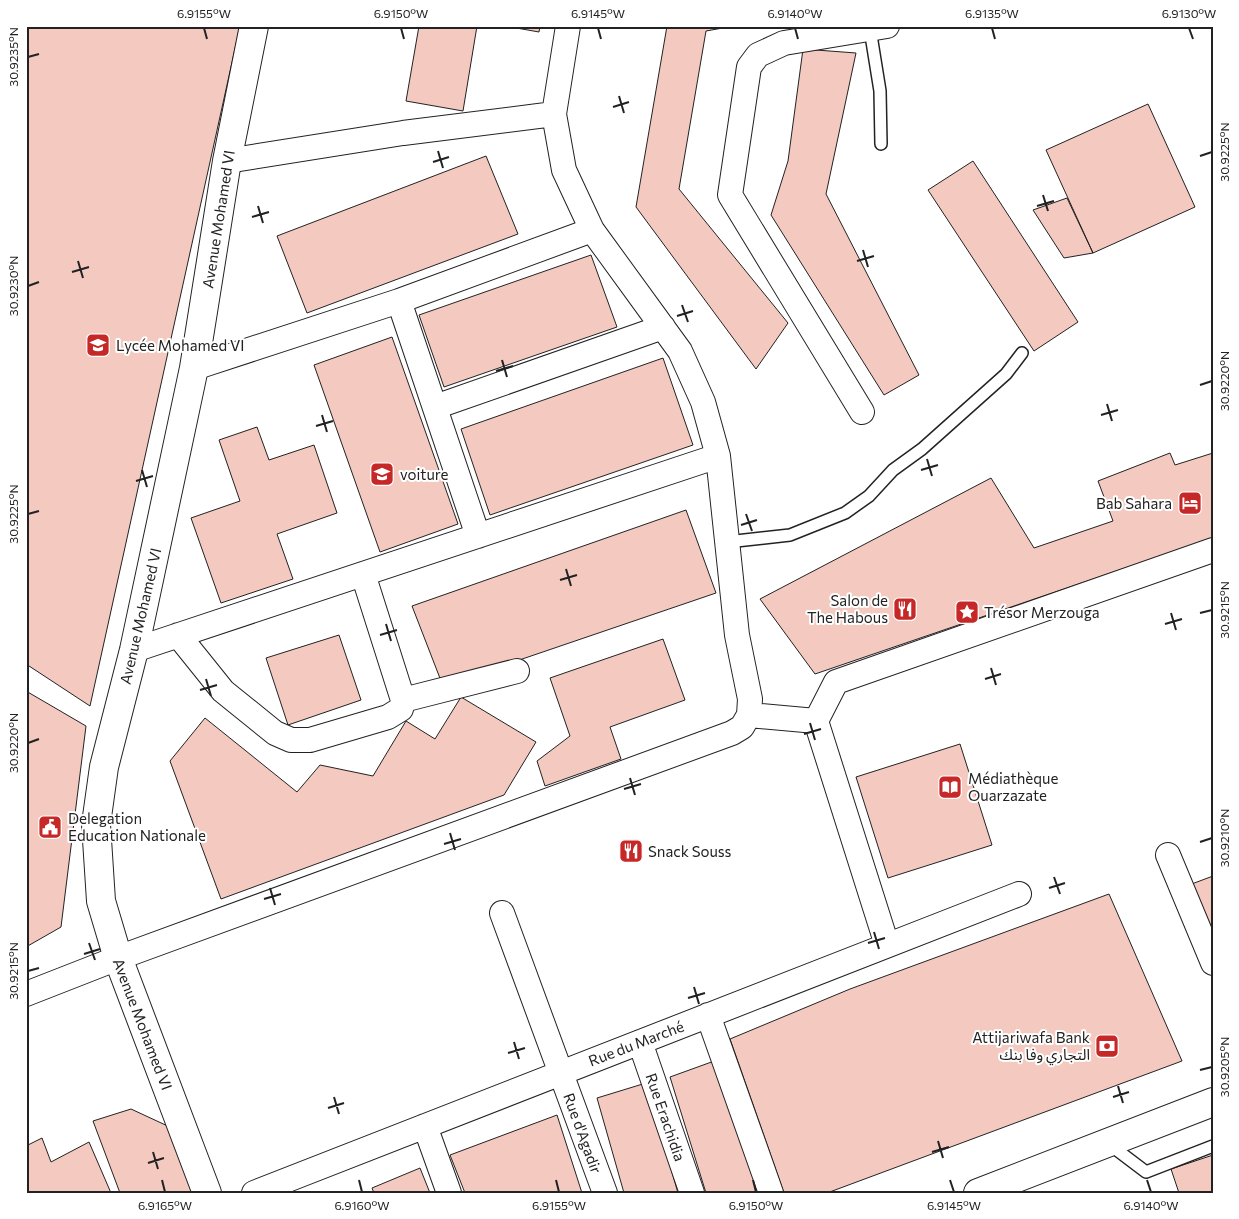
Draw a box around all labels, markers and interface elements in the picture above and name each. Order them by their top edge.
text: 6.9155°W [177,6,231,20]
text: 6.9150°W [374,6,428,20]
text: 6.9145°W [571,6,625,20]
text: 6.9140°W [767,6,823,20]
text: 6.9135°W [965,6,1019,20]
text: 6.9130°W [1162,6,1216,20]
text: 30.9235°N [6,27,20,87]
text: 30.9225°N [1217,122,1231,182]
street label: Avenue Mohamed VI [198,149,238,289]
text: 30.9230°N [6,256,20,316]
school or university icon: Lycée Mohamed VI [85,332,111,358]
place label: Lycée Mohamed VI [116,336,245,354]
text: 30.9220°N [1217,351,1231,411]
school or university icon: voiture [369,461,395,487]
place label: voiture [400,465,449,483]
text: 30.9225°N [6,484,20,544]
hotel icon: Bab Sahara [1177,490,1203,516]
place label: Bab Sahara [1096,494,1172,512]
street label: Avenue Mohamed VI [116,546,164,686]
text: 30.9215°N [1217,581,1231,639]
place label: Salon de The Habous [807,591,888,626]
restaurant icon: Salon de The Habous [892,596,918,622]
place icon: Trésor Merzouga [954,599,980,625]
place label: Trésor Merzouga [984,603,1100,621]
text: 30.9220°N [6,713,20,773]
place label: Médiathèque Ouarzazate [968,769,1058,804]
library icon: Médiathèque Ouarzazate [937,774,963,800]
place label: Delegation Education Nationale [68,809,206,844]
text: 30.9210°N [1217,809,1231,867]
public building icon: Delegation Education Nationale [37,814,63,840]
restaurant icon: Snack Souss [618,838,644,864]
place label: Snack Souss [648,842,732,860]
text: 30.9215°N [6,942,20,1000]
street label: Avenue Mohamed VI [110,956,176,1092]
street label: Rue du Marché [586,1017,686,1069]
place label: Attijariwafa Bank التجاري وفا بنك [972,1028,1090,1066]
bank icon: Attijariwafa Bank التجاري وفا بنك [1094,1033,1120,1059]
text: 30.9205°N [1217,1037,1231,1097]
street label: Rue Erachidia [643,1071,689,1163]
street label: Rue d'Agadir [560,1090,606,1176]
text: 6.9165°W [138,1198,192,1212]
text: 6.9160°W [334,1198,390,1212]
text: 6.9155°W [532,1198,586,1212]
text: 6.9150°W [729,1198,783,1212]
text: 6.9145°W [927,1198,981,1212]
text: 6.9140°W [1123,1198,1179,1212]

